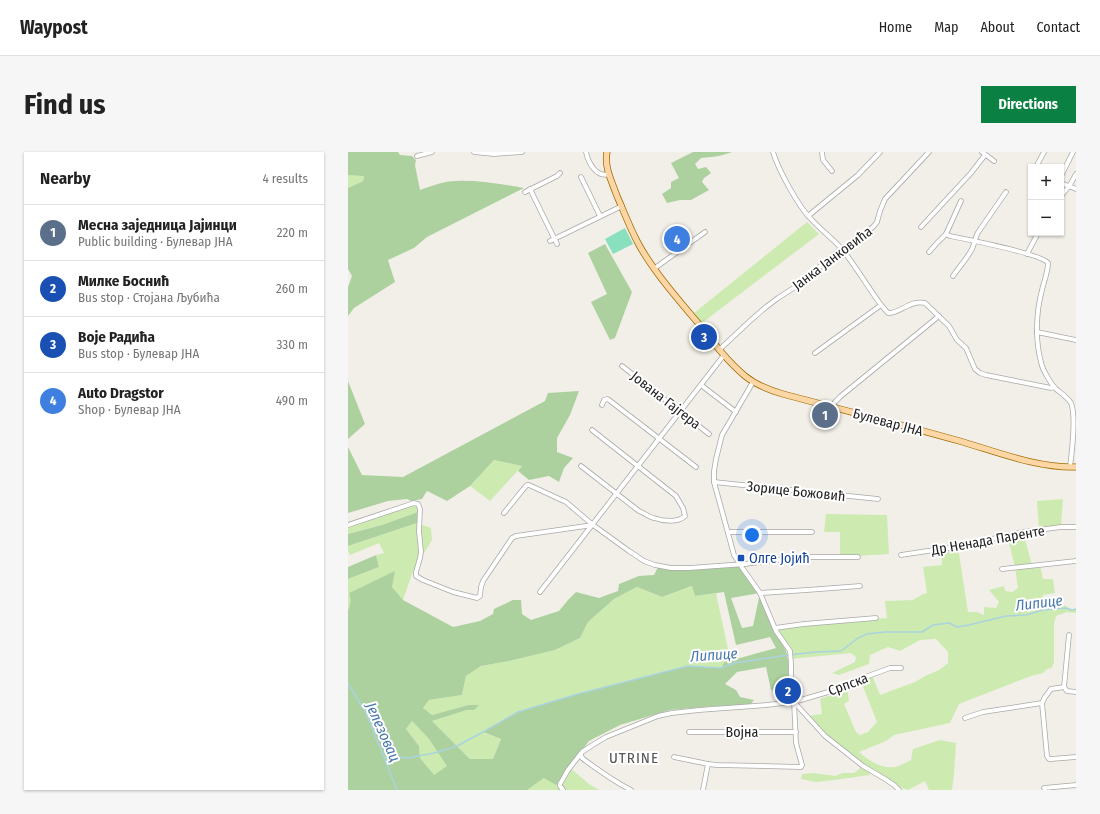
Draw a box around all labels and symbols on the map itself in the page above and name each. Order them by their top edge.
street label: Јанка Јанковића [789,223,876,294]
pin: 4 [664,224,690,254]
pin: 3 [691,322,717,352]
street label: Јована Гајгера [627,368,704,433]
pin: 1 [812,400,838,430]
street label: Булевар ЈНА [851,405,925,440]
street label: Зорице Божовић [746,478,846,505]
street label: Др Ненада Паренте [929,522,1046,559]
your location [742,525,762,545]
place label: Олге Јојић [749,550,810,567]
marker: Олге Јојић [736,553,746,563]
water label: Липице [1014,591,1063,615]
water label: Липице [689,644,738,666]
street label: Српска [826,669,871,700]
pin: 2 [775,676,801,706]
water label: Јелезовац [362,699,404,765]
street label: Војна [726,724,759,741]
district label: UTRINE [609,749,659,767]

